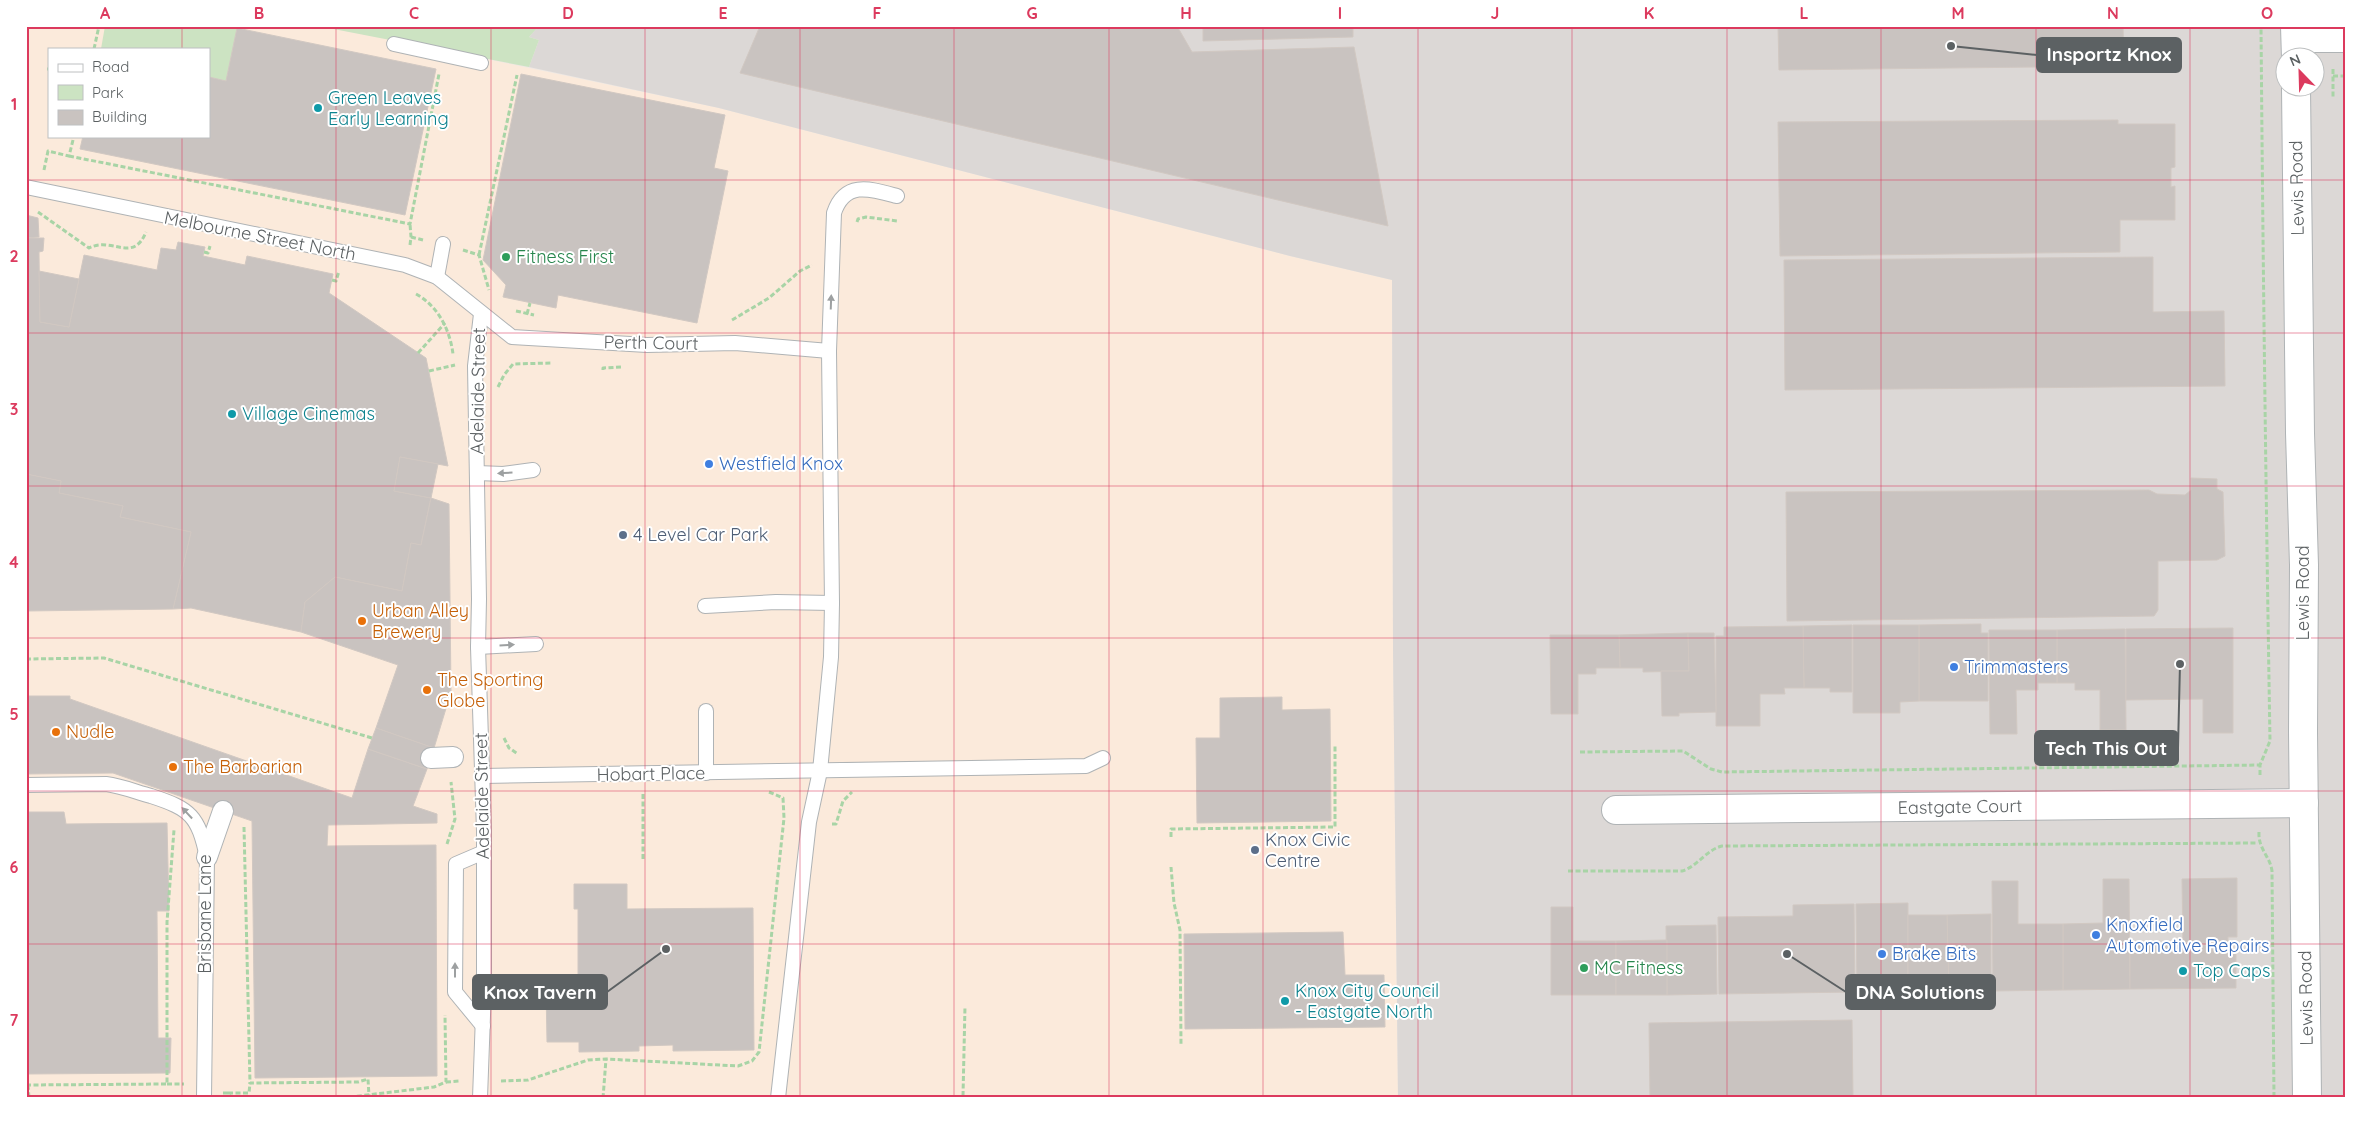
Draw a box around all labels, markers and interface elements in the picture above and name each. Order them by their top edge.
text: A [100,3,111,23]
text: B [254,3,264,23]
text: C [409,3,419,23]
text: D [562,3,574,23]
text: E [718,3,728,23]
text: F [873,3,882,23]
text: G [1026,3,1038,23]
text: H [1180,3,1192,23]
text: I [1338,3,1342,23]
text: J [1491,3,1499,23]
text: K [1644,3,1654,23]
text: L [1800,3,1809,23]
text: M [1951,3,1965,23]
text: N [2107,3,2119,23]
text: O [2261,3,2273,23]
callout: Insportz Knox [2037,38,2181,72]
text: Insportz Knox [2047,42,2171,66]
legend [48,48,210,138]
north arrow [2274,48,2324,98]
text: N [2287,50,2303,70]
text: Road [92,57,129,76]
text: Park [92,83,124,102]
place label: Green Leaves Early Learning [328,86,449,130]
text: 1 [11,94,17,114]
marker: Green Leaves Early Learning [312,102,324,114]
text: Building [92,107,147,126]
street label: Lewis Road [2284,140,2309,236]
street label: Melbourne Street North [162,206,358,265]
place label: Fitness First [516,245,614,268]
text: 2 [9,246,19,266]
marker: Fitness First [500,251,512,263]
one-way arrow [827,294,835,310]
street label: Adelaide Street [465,327,490,455]
street label: Perth Court [603,330,699,355]
text: 3 [10,399,18,419]
place label: Village Cinemas [242,402,375,425]
marker: Village Cinemas [226,408,238,420]
place label: Westfield Knox [719,452,843,475]
marker: Westfield Knox [703,458,715,470]
one-way arrow [496,470,512,478]
place label: 4 Level Car Park [633,523,768,546]
marker: 4 Level Car Park [617,529,629,541]
street label: Lewis Road [2291,545,2314,641]
text: 4 [9,552,19,572]
place label: Urban Alley Brewery [372,599,469,643]
marker: Urban Alley Brewery [356,615,368,627]
one-way arrow [499,641,515,649]
place label: Trimmasters [1964,655,2068,678]
marker: Trimmasters [1948,661,1960,673]
place label: The Sporting Globe [437,668,544,712]
marker: The Sporting Globe [421,684,433,696]
text: 5 [9,704,19,724]
place label: Nudle [66,720,114,743]
marker: Nudle [50,726,62,738]
callout: Tech This Out [2035,731,2178,765]
street label: Adelaide Street [469,732,494,860]
text: Tech This Out [2045,736,2167,760]
place label: The Barbarian [183,755,303,778]
marker: The Barbarian [167,761,179,773]
street label: Hobart Place [596,761,706,786]
street label: Eastgate Court [1897,794,2023,819]
one-way arrow [181,807,193,819]
place label: Knox Civic Centre [1265,828,1350,872]
marker: Knox Civic Centre [1249,844,1261,856]
street label: Brisbane Lane [193,854,216,974]
text: 6 [10,857,19,877]
place label: Knoxfield Automotive Repairs [2106,913,2270,957]
marker: Knoxfield Automotive Repairs [2090,929,2102,941]
place label: Brake Bits [1892,942,1976,965]
marker: Brake Bits [1876,948,1888,960]
street label: Lewis Road [2293,950,2318,1046]
place label: MC Fitness [1594,956,1683,979]
place label: Top Caps [2193,959,2270,982]
one-way arrow [451,961,459,977]
marker: MC Fitness [1578,962,1590,974]
marker: Top Caps [2177,965,2189,977]
callout: Knox Tavern [473,975,607,1009]
callout: DNA Solutions [1846,975,1995,1009]
place label: Knox City Council - Eastgate North [1295,979,1439,1023]
text: Knox Tavern [483,980,597,1004]
text: DNA Solutions [1856,980,1985,1004]
marker: Knox City Council - Eastgate North [1279,995,1291,1007]
text: 7 [10,1010,19,1030]

